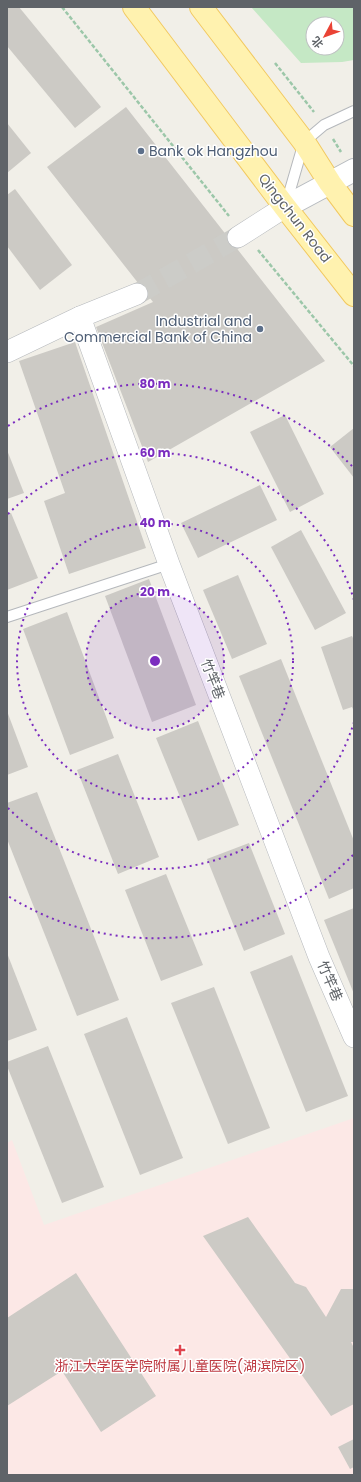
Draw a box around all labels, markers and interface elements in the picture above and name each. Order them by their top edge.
north arrow [305,16,345,56]
text: 北 [308,33,327,52]
place label: Bank ok Hangzhou [149,141,278,161]
marker: Bank ok Hangzhou [136,146,146,156]
street label: Qingchun Road [254,169,336,267]
place label: Industrial and Commercial Bank of China [64,311,252,347]
marker: Industrial and Commercial Bank of China [255,324,265,334]
text: 80 m [140,375,171,392]
text: 60 m [140,444,171,461]
text: 40 m [139,514,171,531]
text: 20 m [140,583,170,600]
centre of rings [148,654,162,668]
street label: 竹竿巷 [196,656,230,702]
street label: 竹竿巷 [313,958,347,1004]
marker: 浙江大学医学院附属儿童医院(湖滨院区) [174,1344,186,1356]
place label: 浙江大学医学院附属儿童医院(湖滨院区) [55,1356,305,1376]

